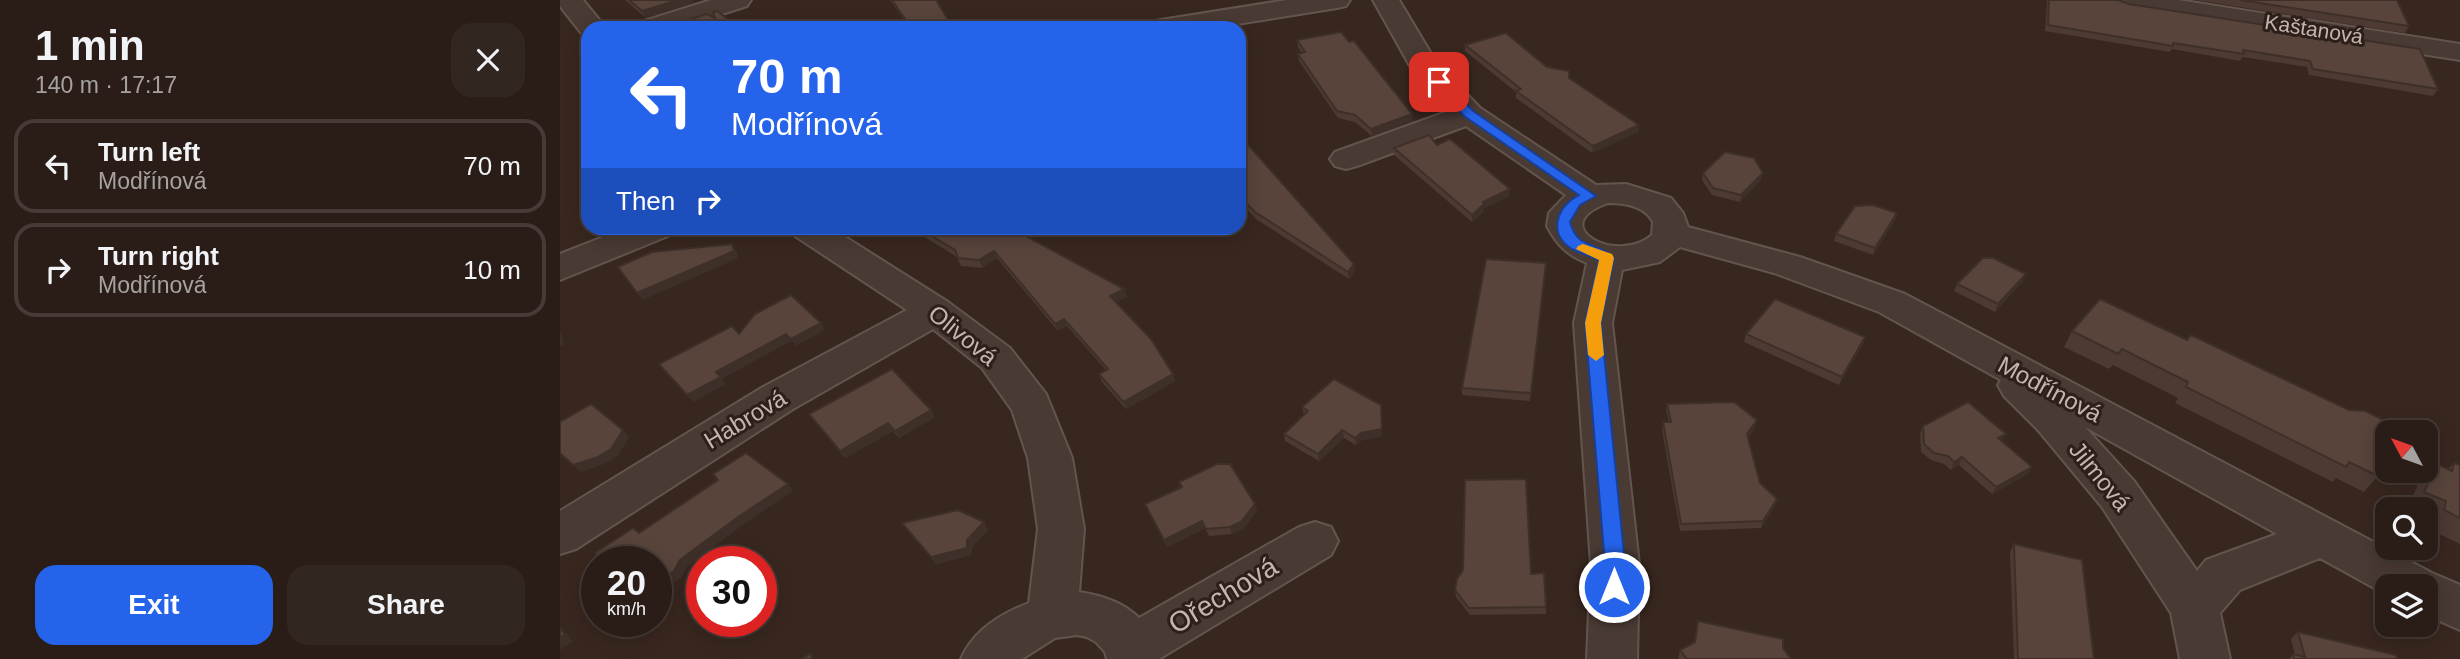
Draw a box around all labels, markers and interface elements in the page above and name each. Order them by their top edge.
street label: Kaštanová [2263,10,2365,48]
text: 1 min [35,22,145,69]
button: close [451,23,525,97]
icon: left [616,49,707,140]
text: 70 m [731,49,843,103]
pin [1409,52,1469,112]
icon: arrive [1420,63,1458,101]
text: 140 m · 17:17 [35,72,177,98]
text: Modřínová [731,106,882,142]
text: Turn left [98,137,200,167]
icon: left [39,147,77,185]
text: 70 m [463,151,521,181]
text: Modřínová [98,168,207,194]
icon: right [689,182,727,220]
text: Then [616,186,675,216]
text: Turn right [98,241,219,271]
icon: right [39,251,77,289]
text: 10 m [463,255,521,285]
text: Modřínová [98,272,207,298]
street label: Olivová [923,299,1003,371]
street label: Modřínová [1994,350,2107,428]
street label: Habrová [699,384,791,454]
north arrow [2375,420,2438,483]
map controls [2375,420,2438,637]
street label: Jilmová [2064,436,2136,517]
button: search [2375,497,2438,560]
speed limit sign: 30 [686,546,777,637]
street label: Ořechová [1163,550,1283,640]
position arrow [1577,550,1651,624]
text: 20 [607,563,646,602]
button: Exit [35,565,273,645]
button: Share [287,565,525,645]
button: layers [2375,574,2438,637]
text: km/h [607,599,646,619]

